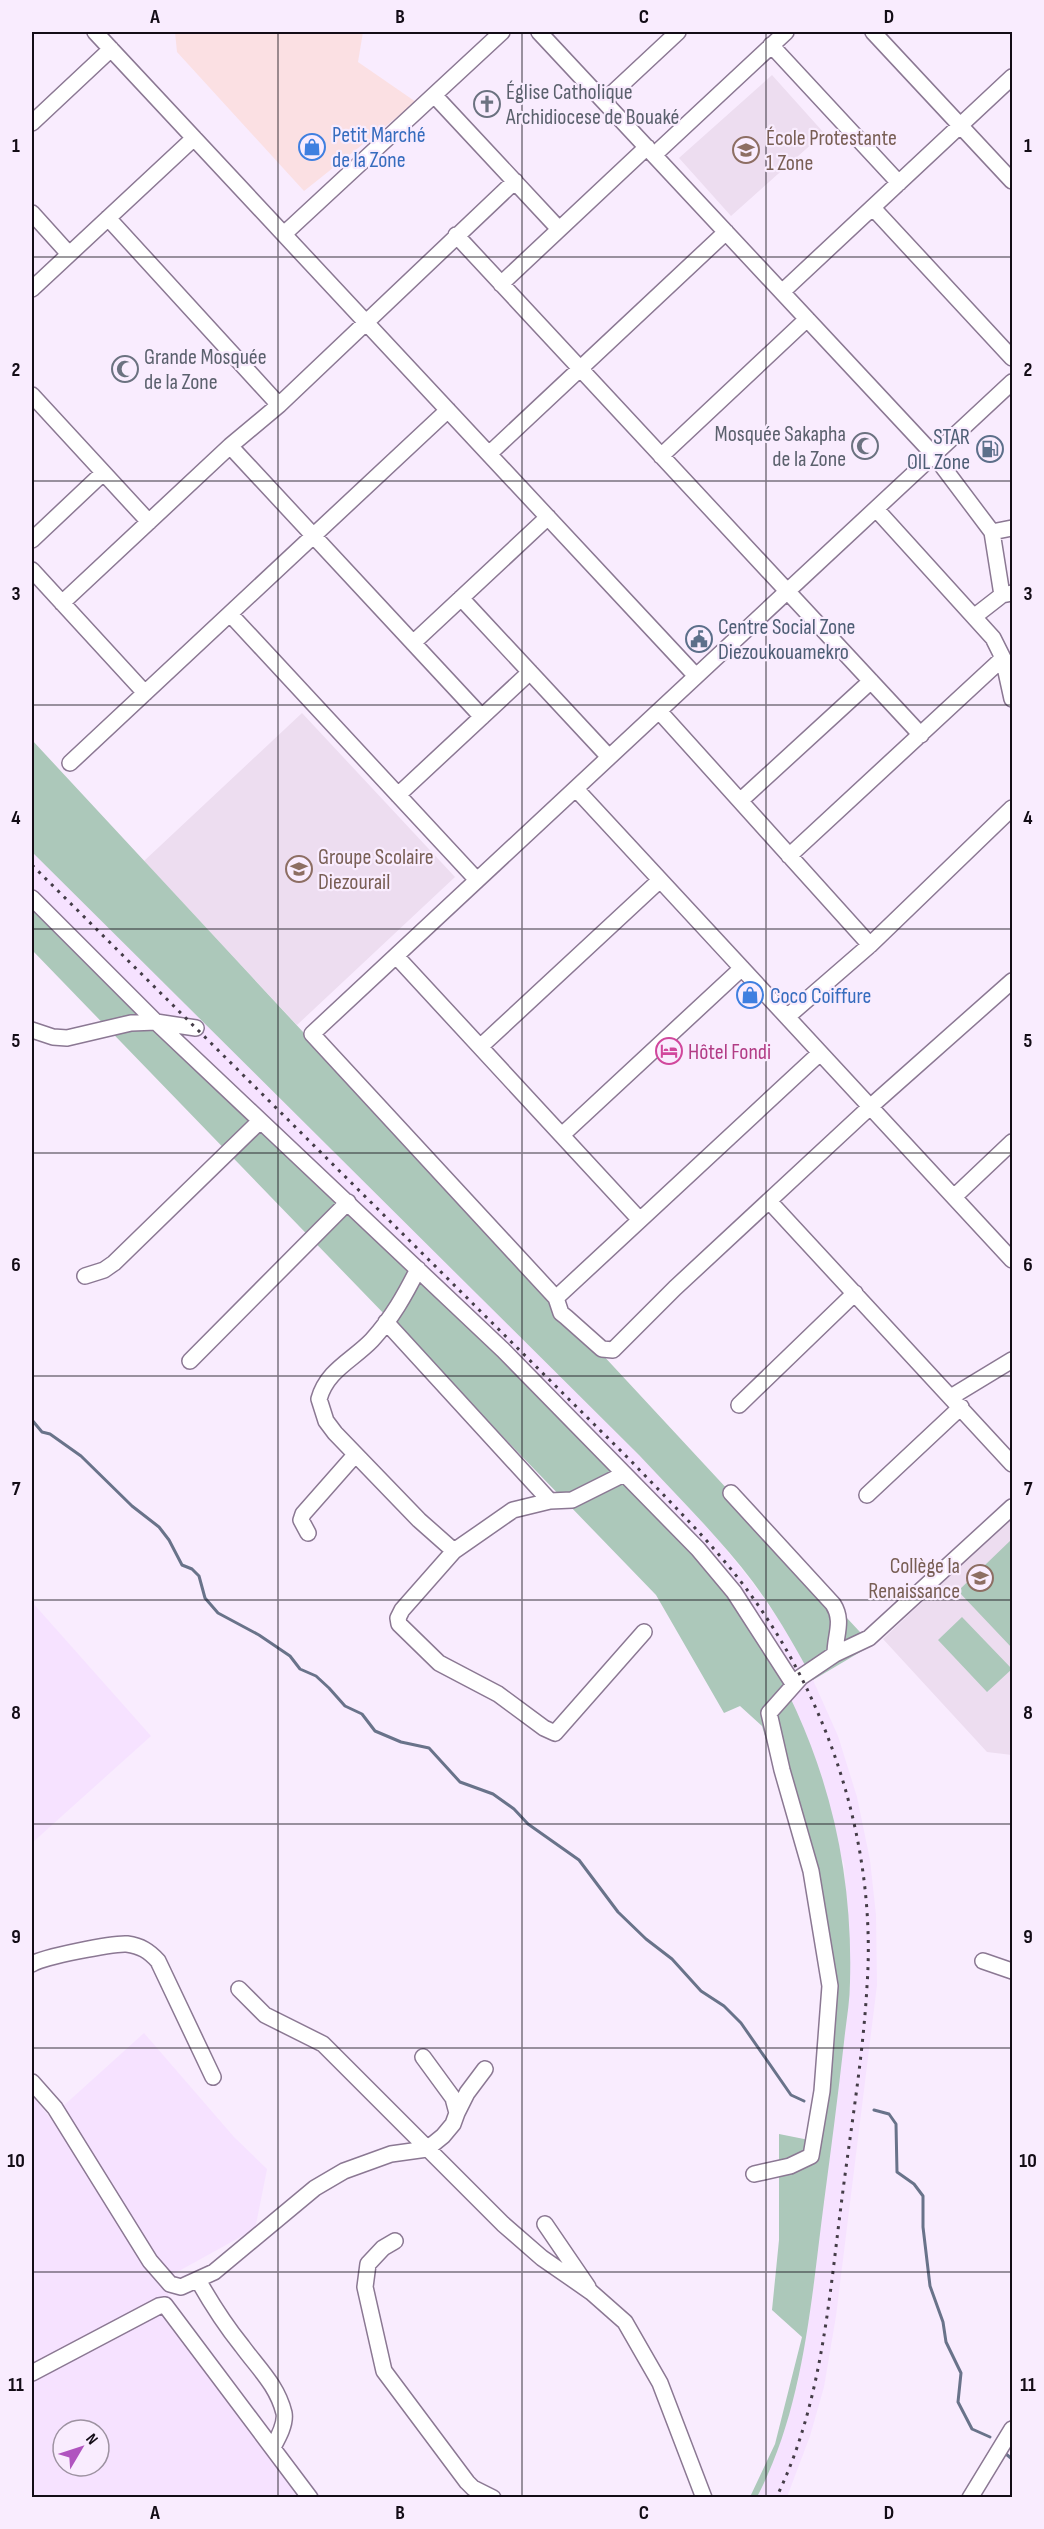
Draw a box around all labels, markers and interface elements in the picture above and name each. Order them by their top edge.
text: A [149,5,160,29]
text: B [395,5,405,29]
text: C [639,5,649,29]
text: D [884,5,894,29]
place label: Église Catholique Archidiocese de Bouaké [505,79,679,131]
church icon: Église Catholique Archidiocese de Bouaké [472,89,502,119]
place label: Petit Marché de la Zone [332,122,426,174]
place label: École Protestante 1 Zone [766,125,897,177]
shop icon: Petit Marché de la Zone [297,132,327,162]
text: 1 [12,134,20,158]
text: 1 [1024,134,1032,158]
school or university icon: École Protestante 1 Zone [731,135,761,165]
place label: Grande Mosquée de la Zone [144,344,267,396]
mosque icon: Grande Mosquée de la Zone [110,354,140,384]
text: 2 [12,358,20,382]
text: 2 [1024,358,1032,382]
place label: Mosquée Sakapha de la Zone [715,421,846,473]
place label: STAR OIL Zone [907,424,970,476]
mosque icon: Mosquée Sakapha de la Zone [850,431,880,461]
fuel station icon: STAR OIL Zone [975,434,1005,464]
text: 3 [12,582,21,606]
text: 3 [1024,582,1033,606]
place label: Centre Social Zone Diezoukouamekro [718,614,855,666]
public building icon: Centre Social Zone Diezoukouamekro [684,624,714,654]
text: 4 [11,806,21,830]
text: 4 [1023,806,1033,830]
place label: Groupe Scolaire Diezourail [318,844,433,896]
school or university icon: Groupe Scolaire Diezourail [284,854,314,884]
shop icon: Coco Coiffure [735,980,765,1010]
place label: Coco Coiffure [770,983,871,1010]
text: 5 [12,1029,21,1053]
text: 5 [1024,1029,1033,1053]
hotel icon: Hôtel Fondi [654,1036,684,1066]
place label: Hôtel Fondi [688,1039,771,1066]
text: 6 [11,1253,21,1277]
text: 6 [1023,1253,1033,1277]
text: 7 [12,1477,21,1501]
text: 7 [1024,1477,1033,1501]
place label: Collège la Renaissance [868,1553,960,1605]
school or university icon: Collège la Renaissance [965,1563,995,1593]
text: 8 [11,1701,21,1725]
text: 8 [1023,1701,1033,1725]
text: 9 [11,1925,21,1949]
text: 9 [1023,1925,1033,1949]
text: 10 [7,2149,25,2173]
text: 10 [1019,2149,1037,2173]
text: 11 [8,2373,24,2397]
text: 11 [1020,2373,1036,2397]
north arrow [51,2418,111,2478]
text: N [81,2430,102,2449]
text: A [149,2501,160,2525]
text: B [395,2501,405,2525]
text: C [639,2501,649,2525]
text: D [884,2501,894,2525]

